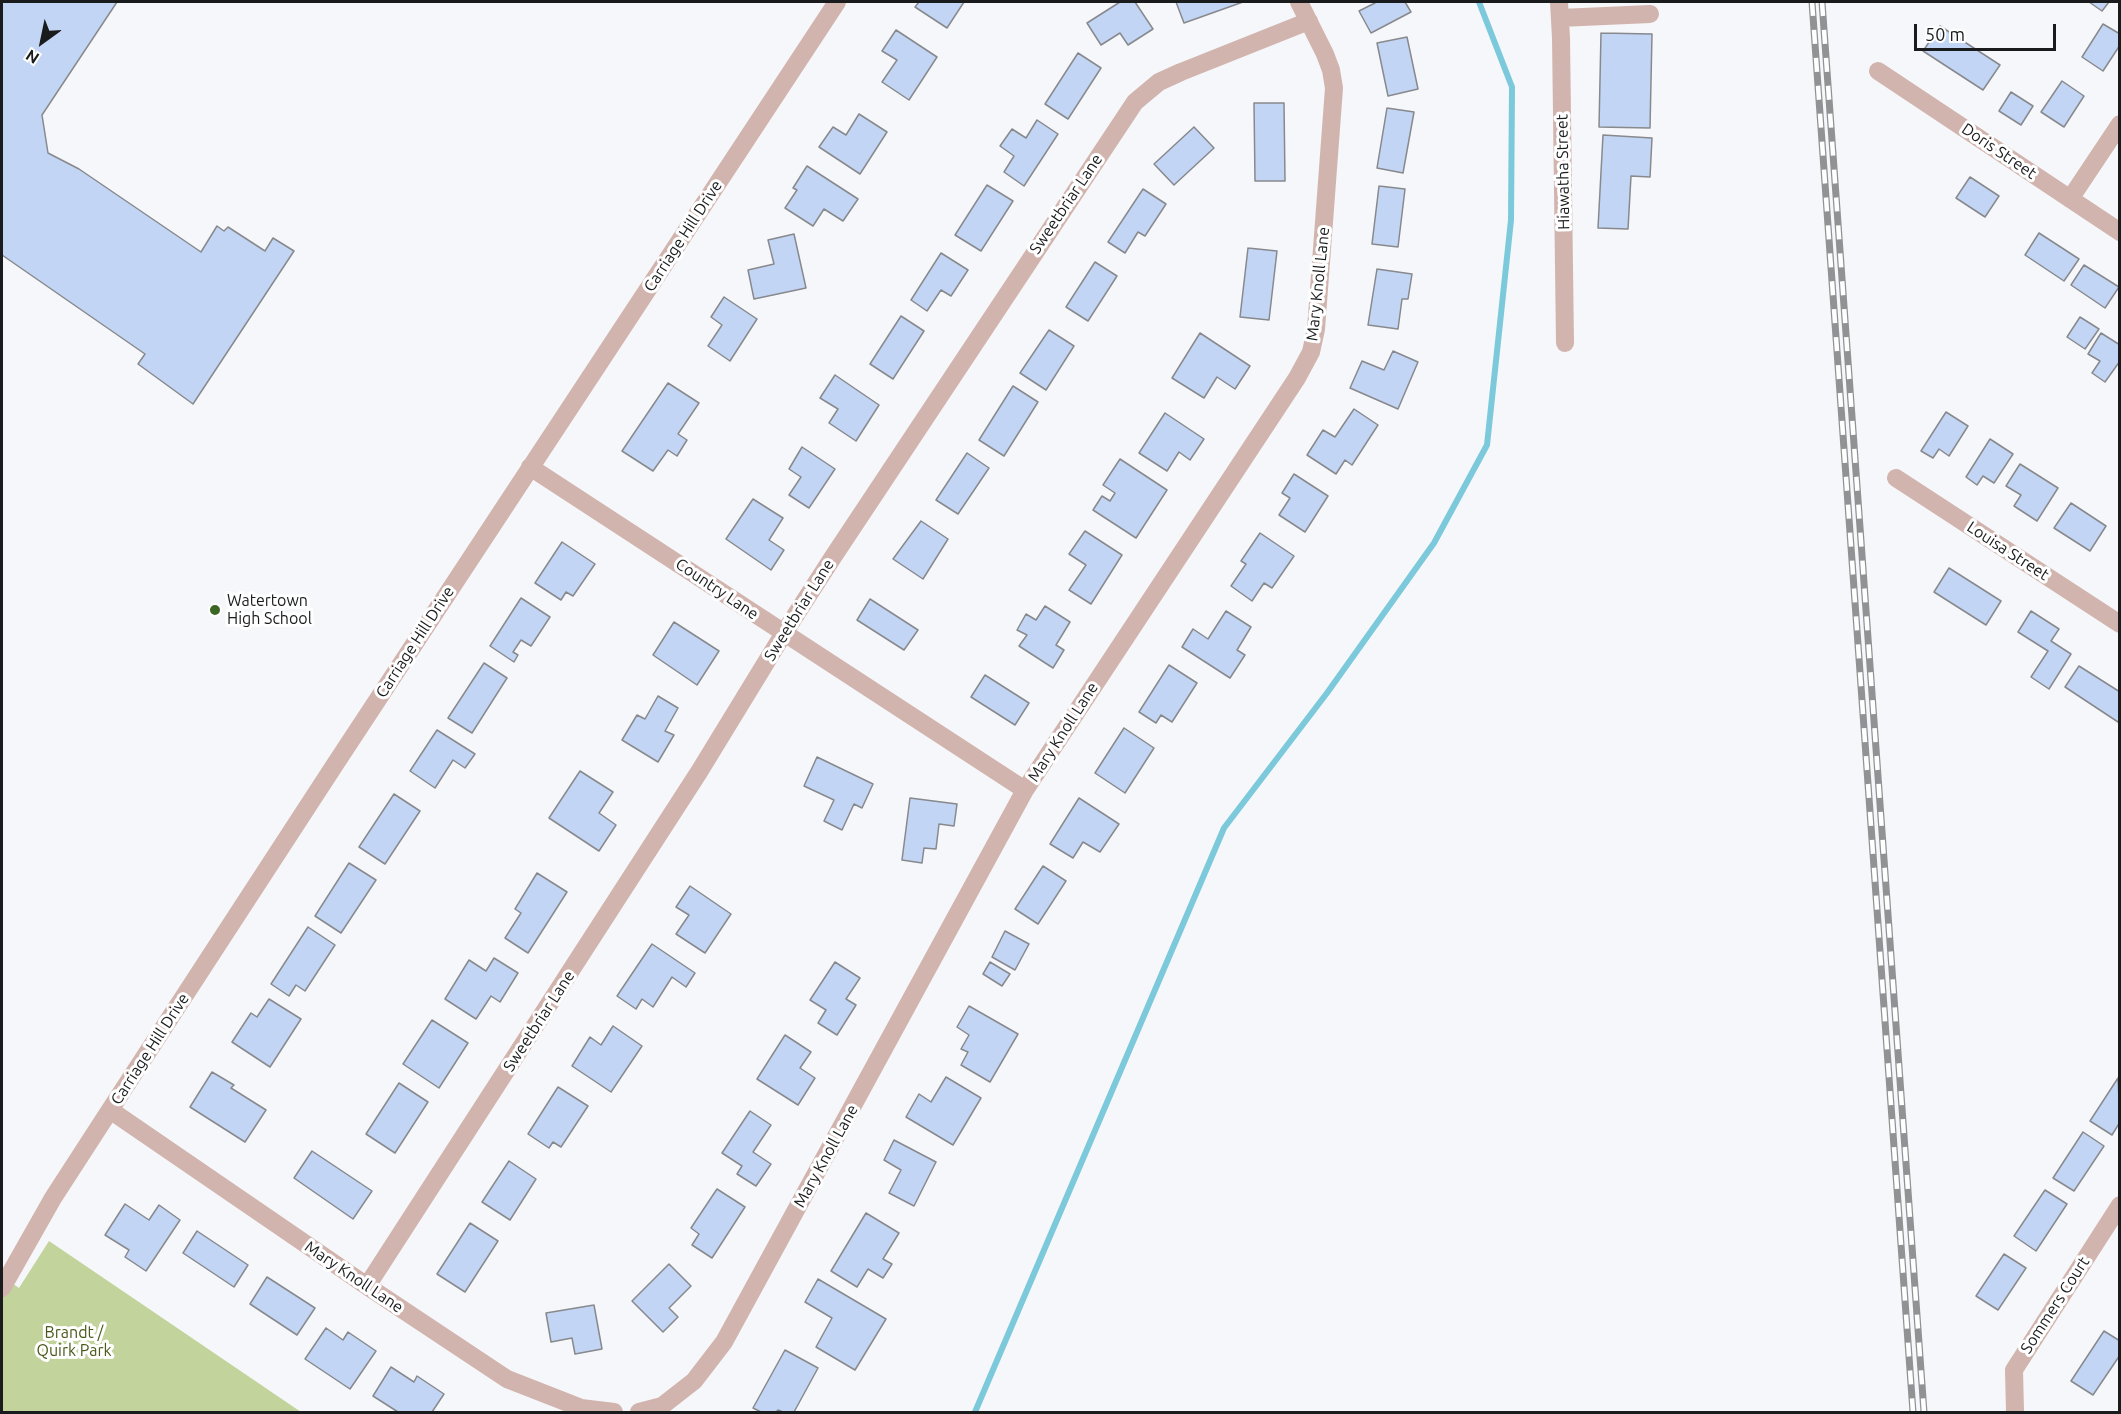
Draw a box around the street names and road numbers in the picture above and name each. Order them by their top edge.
street label: Hiawatha Street [1552,114,1574,230]
street label: Doris Street [1958,119,2040,183]
street label: Sweetbriar Lane [1026,150,1106,258]
street label: Carriage Hill Drive [640,177,726,295]
street label: Mary Knoll Lane [1302,226,1334,342]
street label: Louisa Street [1963,517,2053,585]
street label: Country Lane [672,554,762,624]
street label: Sweetbriar Lane [760,556,838,664]
street label: Carriage Hill Drive [372,583,458,701]
street label: Mary Knoll Lane [1024,679,1102,785]
street label: Sweetbriar Lane [499,967,579,1075]
street label: Carriage Hill Drive [107,990,193,1108]
street label: Mary Knoll Lane [790,1101,862,1211]
street label: Mary Knoll Lane [301,1237,407,1317]
street label: Sommers Court [2017,1253,2093,1357]

